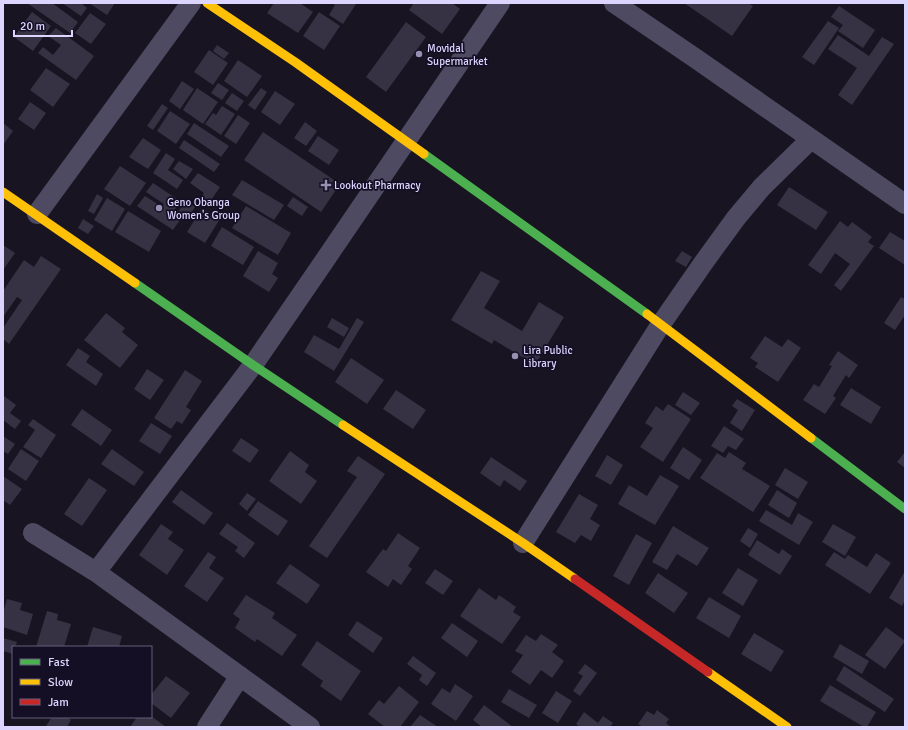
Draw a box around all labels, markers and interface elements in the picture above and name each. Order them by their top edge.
scale bar [14,12,72,38]
text: 20 m [20,19,45,34]
place label: Movidal Supermarket [427,42,488,68]
marker: Movidal Supermarket [414,49,424,59]
place label: Lookout Pharmacy [334,179,422,192]
marker: Lookout Pharmacy [321,180,331,190]
place label: Geno Obanga Women's Group [167,196,240,222]
marker: Geno Obanga Women's Group [154,203,164,213]
place label: Lira Public Library [523,344,573,370]
marker: Lira Public Library [510,351,520,361]
legend [12,646,152,718]
text: Fast [48,655,69,670]
text: Slow [48,675,73,690]
text: Jam [48,695,69,710]

